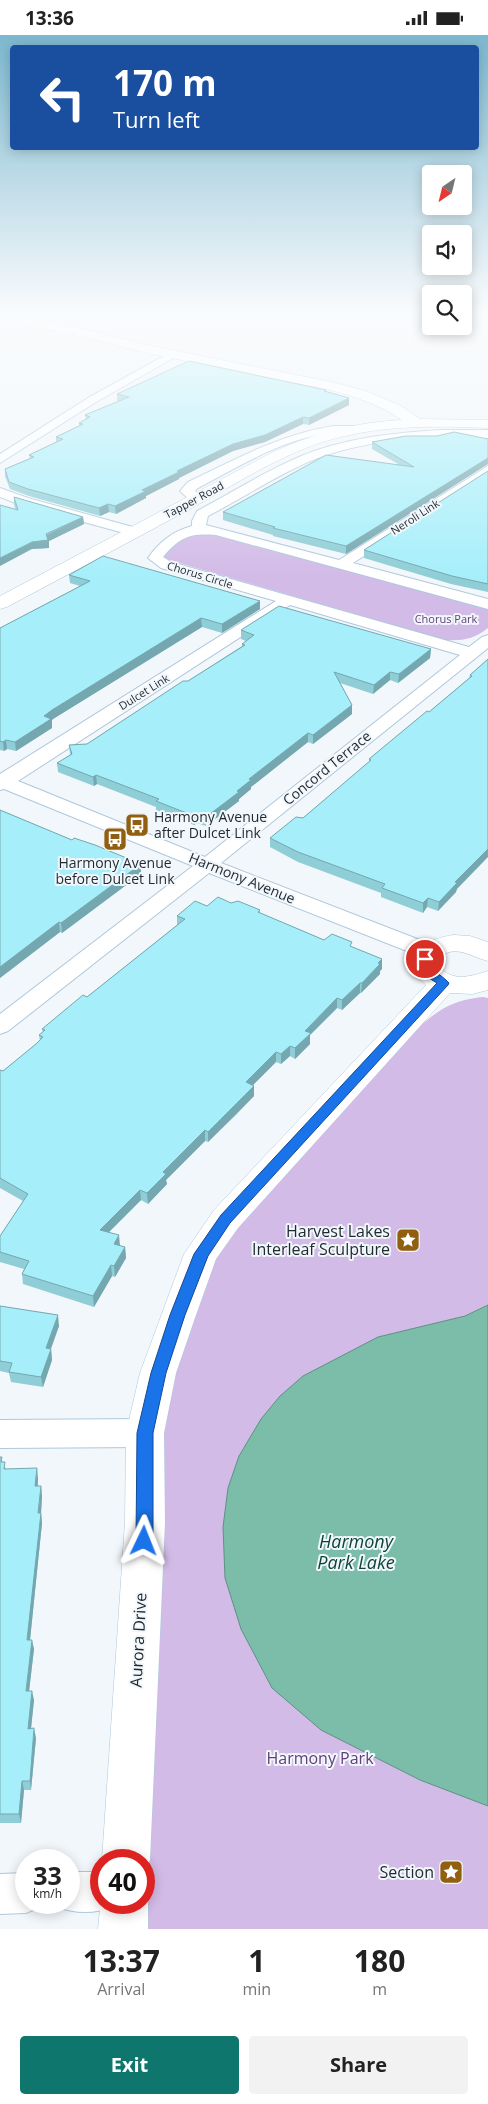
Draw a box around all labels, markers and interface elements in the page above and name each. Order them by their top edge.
text: 13:36 [25,5,74,31]
text: 170 m [113,59,217,106]
icon: left [30,65,95,130]
text: Turn left [113,104,200,134]
north arrow [422,165,472,215]
map controls [422,165,472,335]
button: sound [422,225,472,275]
button: search [422,285,472,335]
street label: Tapper Road [161,478,226,522]
street label: Neroli Link [388,495,442,538]
street label: Chorus Circle [165,557,235,592]
park label: Chorus Park [415,611,478,626]
street label: Dulcet Link [116,670,172,713]
street label: Concord Terrace [279,726,375,809]
place label: Harmony Avenue after Dulcet Link [154,807,267,842]
bus stop icon: Harmony Avenue after Dulcet Link [124,812,150,838]
bus stop icon: Harmony Avenue before Dulcet Link [102,826,128,852]
street label: Harmony Avenue [186,848,298,908]
place label: Harmony Avenue before Dulcet Link [55,853,175,888]
pin [404,938,446,980]
icon: arrive [411,945,439,973]
place label: Harvest Lakes Interleaf Sculpture [252,1220,390,1260]
place icon: Harvest Lakes Interleaf Sculpture [395,1227,421,1253]
position arrow [117,1514,169,1566]
water label: Harmony Park Lake [317,1529,395,1574]
street label: Aurora Drive [125,1592,151,1688]
park label: Harmony Park [266,1747,374,1769]
speed limit sign: 40 [90,1849,155,1914]
text: 33 [33,1858,62,1892]
place icon: Section [438,1859,464,1885]
place label: Section [379,1861,434,1883]
text: km/h [33,1885,62,1902]
text: 13:37 [83,1940,160,1981]
text: 1 [248,1940,265,1981]
text: 180 [354,1940,405,1981]
text: Arrival [97,1978,145,2000]
text: min [243,1978,271,2000]
text: m [372,1978,387,2000]
button: Exit [20,2036,239,2094]
button: Share [249,2036,468,2094]

